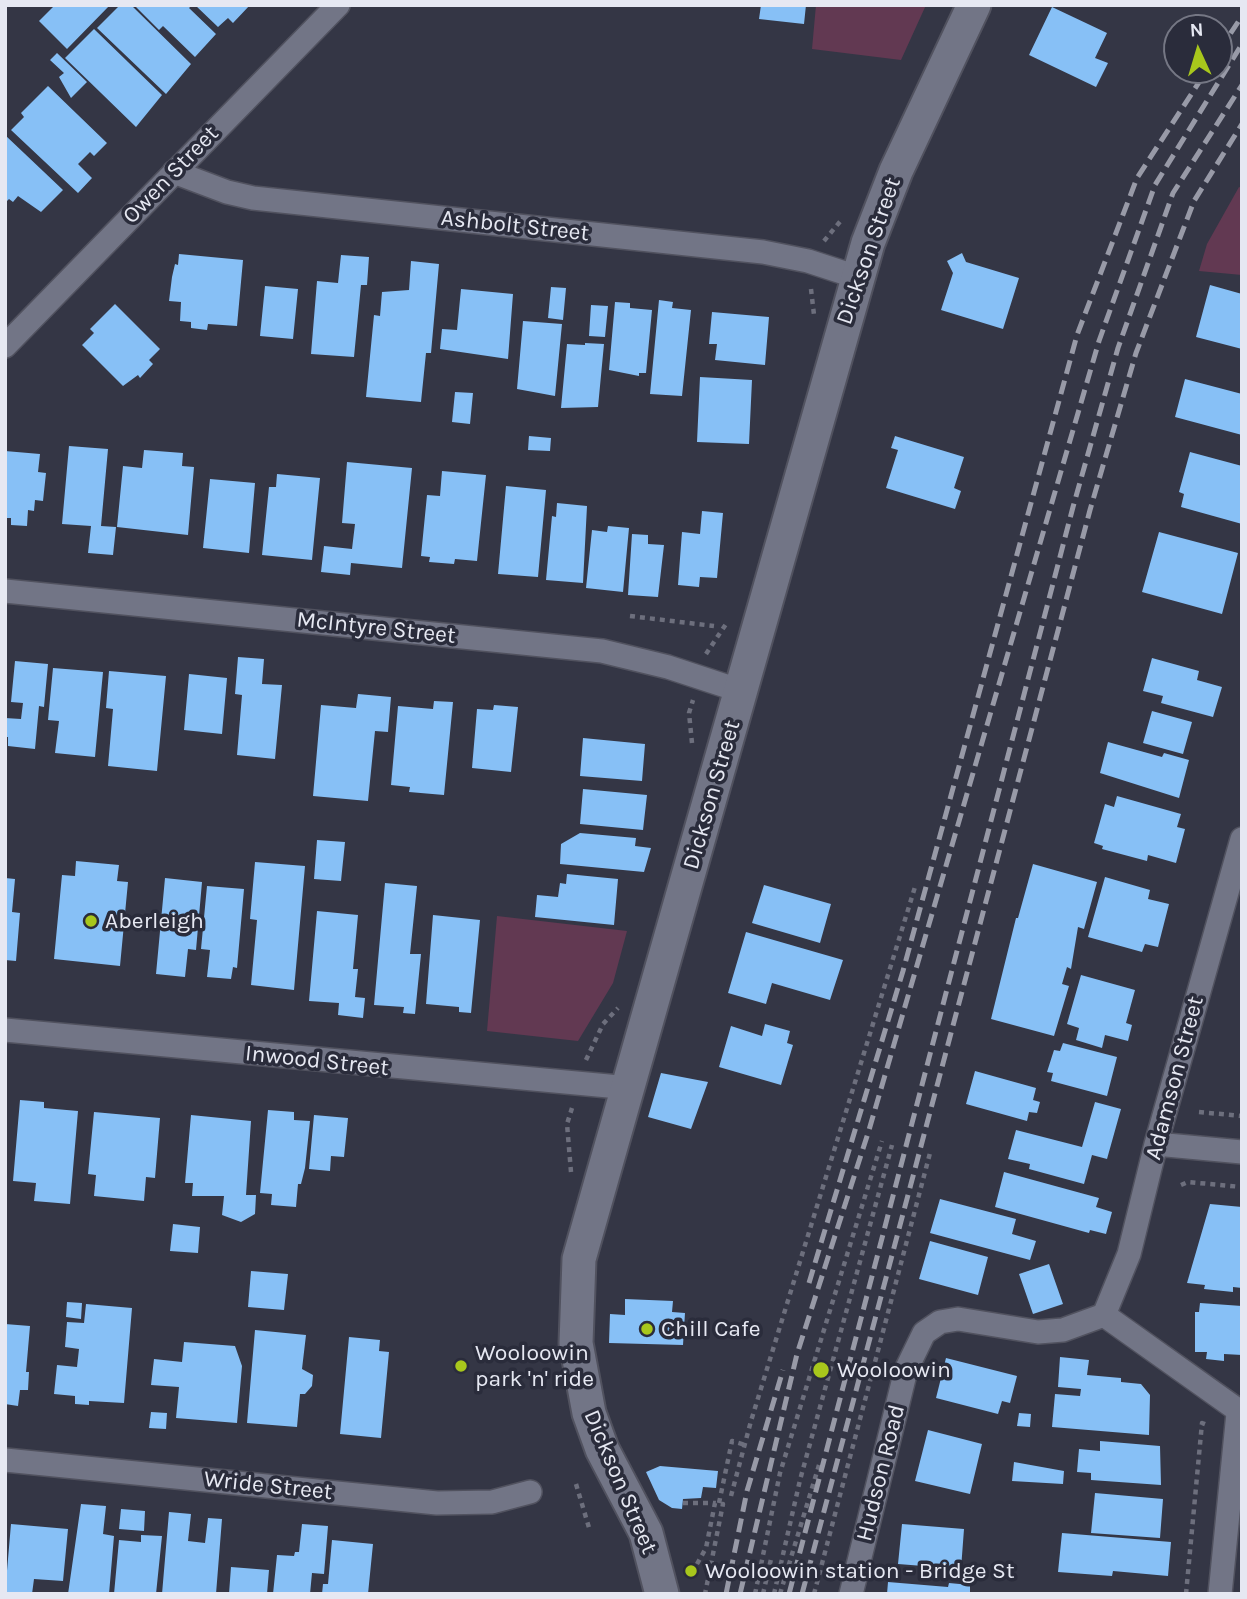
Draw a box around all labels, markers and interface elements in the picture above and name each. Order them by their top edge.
north arrow [1163,14,1233,84]
text: N [1189,19,1204,41]
street label: Owen Street [117,120,225,230]
street label: Dickson Street [831,174,907,328]
street label: Ashbolt Street [439,204,591,248]
street label: McIntyre Street [295,606,457,650]
street label: Dickson Street [678,717,746,873]
place label: Aberleigh [105,907,204,935]
marker: Aberleigh [83,913,99,929]
street label: Adamson Street [1140,993,1210,1163]
street label: Inwood Street [244,1040,390,1082]
place label: Chill Cafe [661,1315,761,1343]
marker: Chill Cafe [639,1321,655,1337]
place label: Wooloowin park 'n' ride [475,1339,594,1393]
place label: Wooloowin [837,1356,951,1384]
marker: Wooloowin park 'n' ride [453,1358,469,1374]
marker: Wooloowin [811,1360,831,1380]
street label: Hudson Road [851,1402,911,1544]
street label: Dickson Street [577,1406,663,1558]
street label: Wride Street [202,1466,334,1506]
place label: Wooloowin station - Bridge St [705,1557,1015,1585]
marker: Wooloowin station - Bridge St [683,1563,699,1579]

